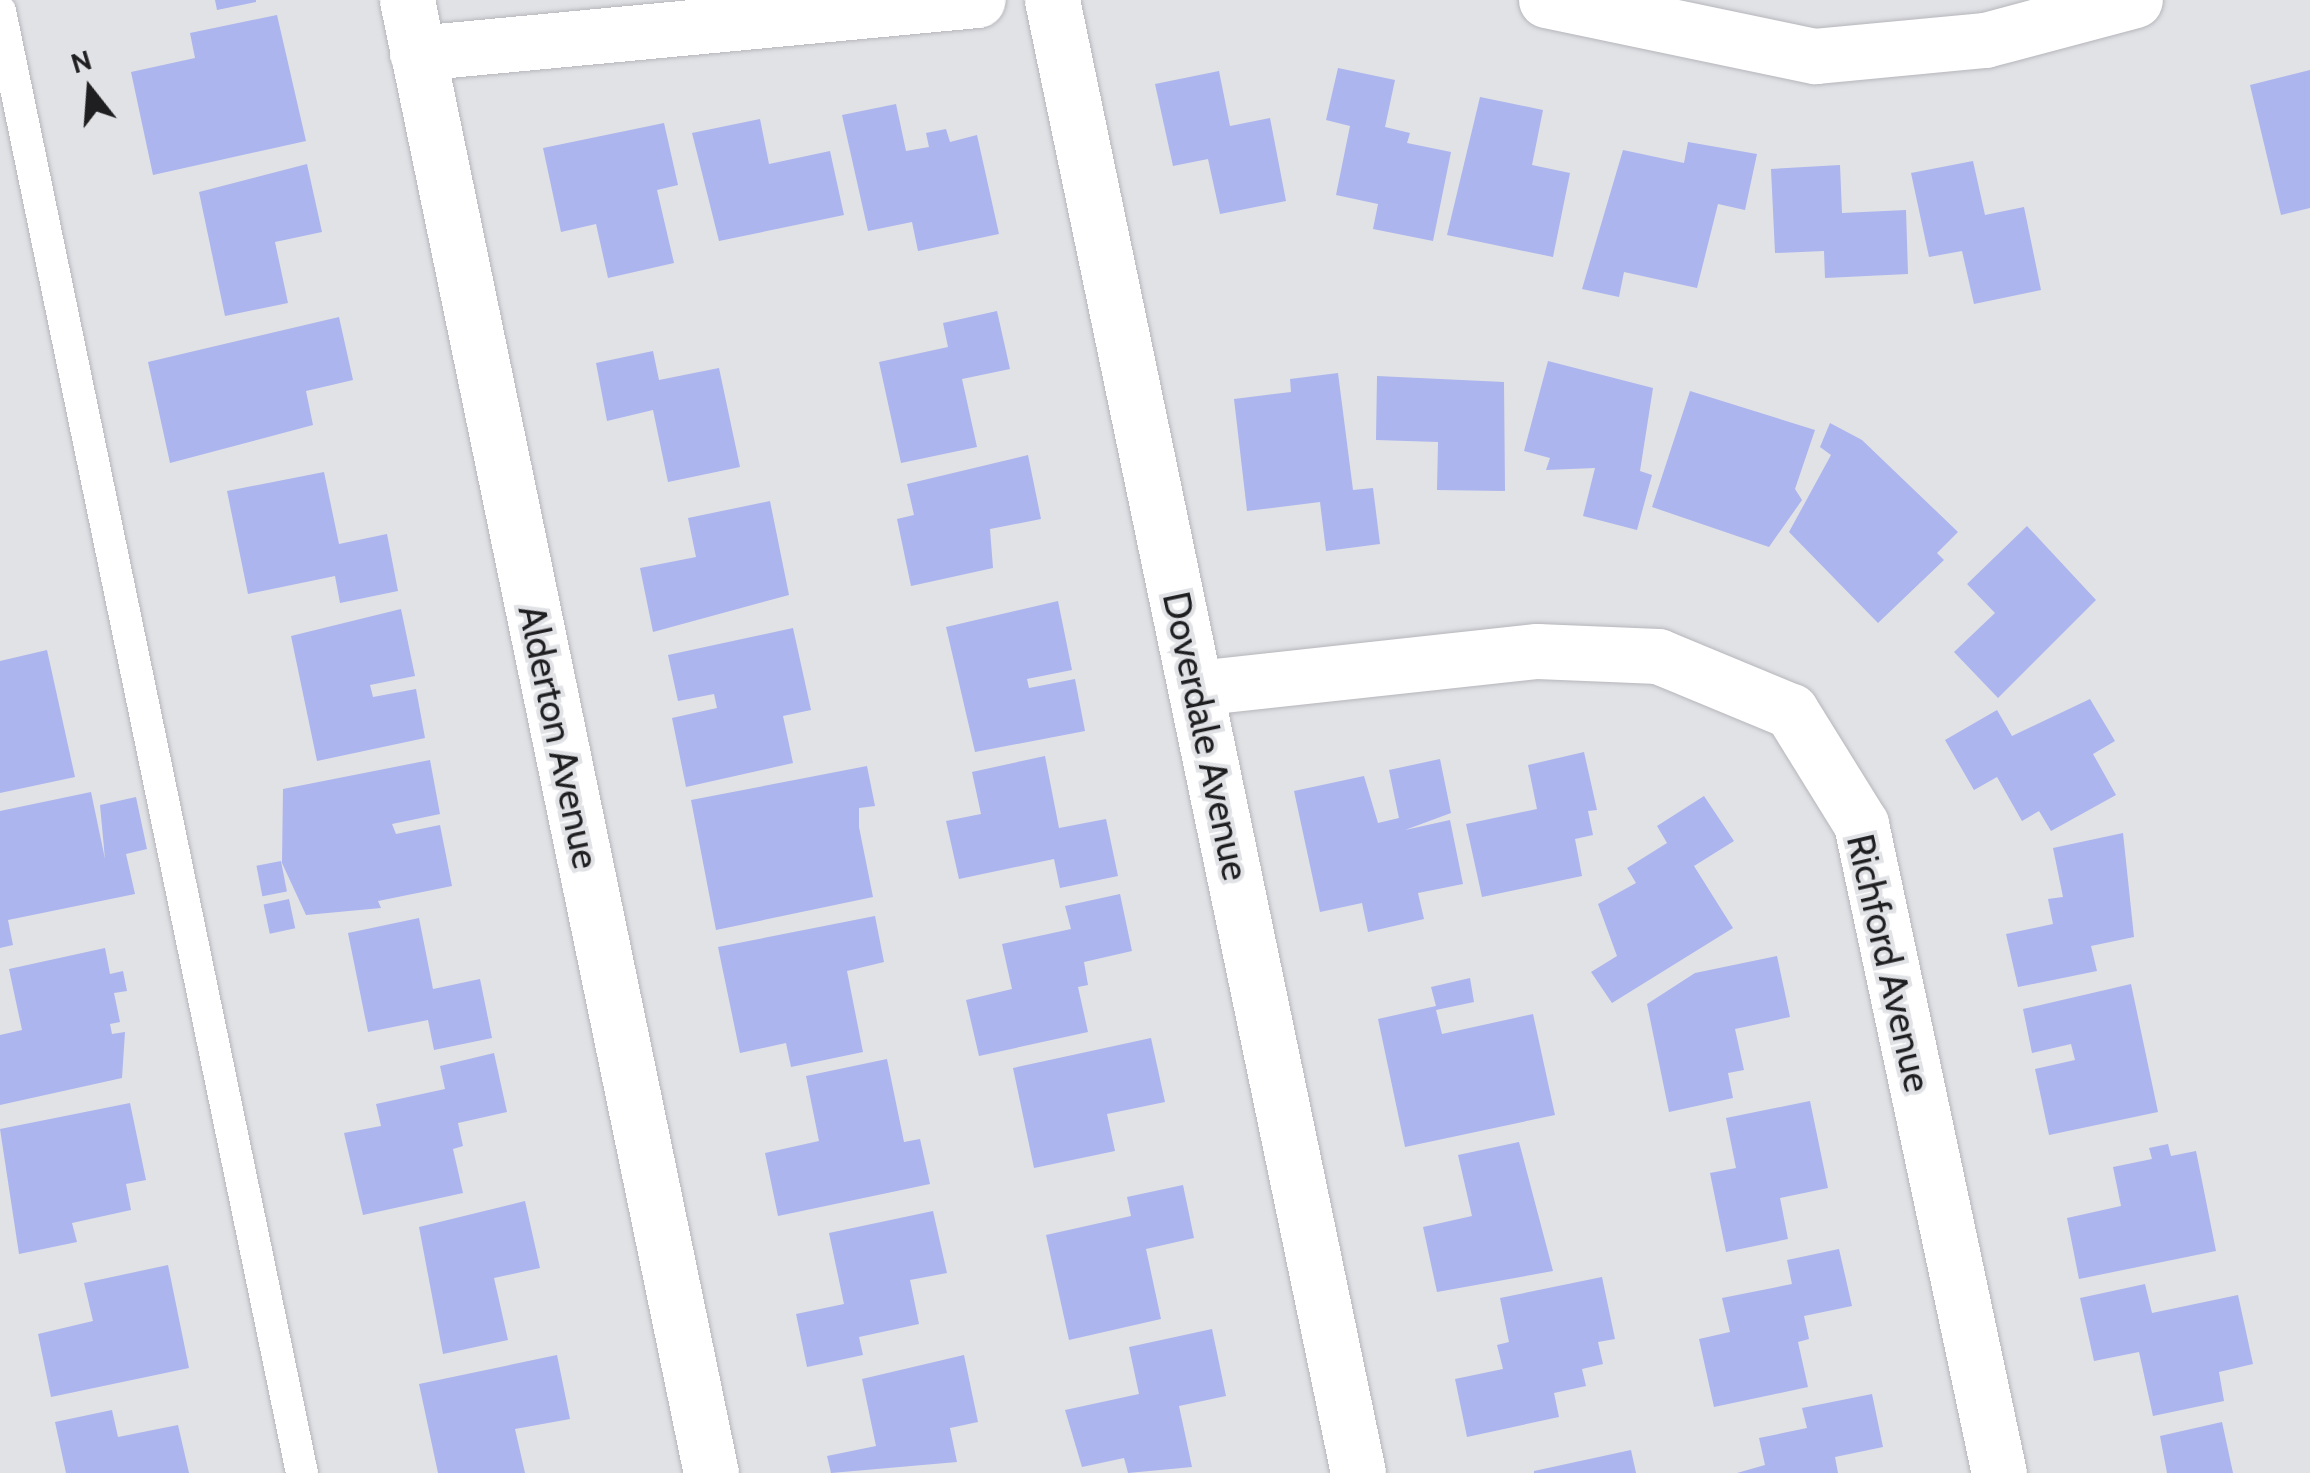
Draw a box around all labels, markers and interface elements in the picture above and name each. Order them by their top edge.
north arrow [40,40,140,140]
text: N [67,42,96,80]
street label: Doverdale Avenue [1153,588,1259,884]
street label: Alderton Avenue [509,601,609,873]
street label: Richford Avenue [1837,830,1941,1096]

